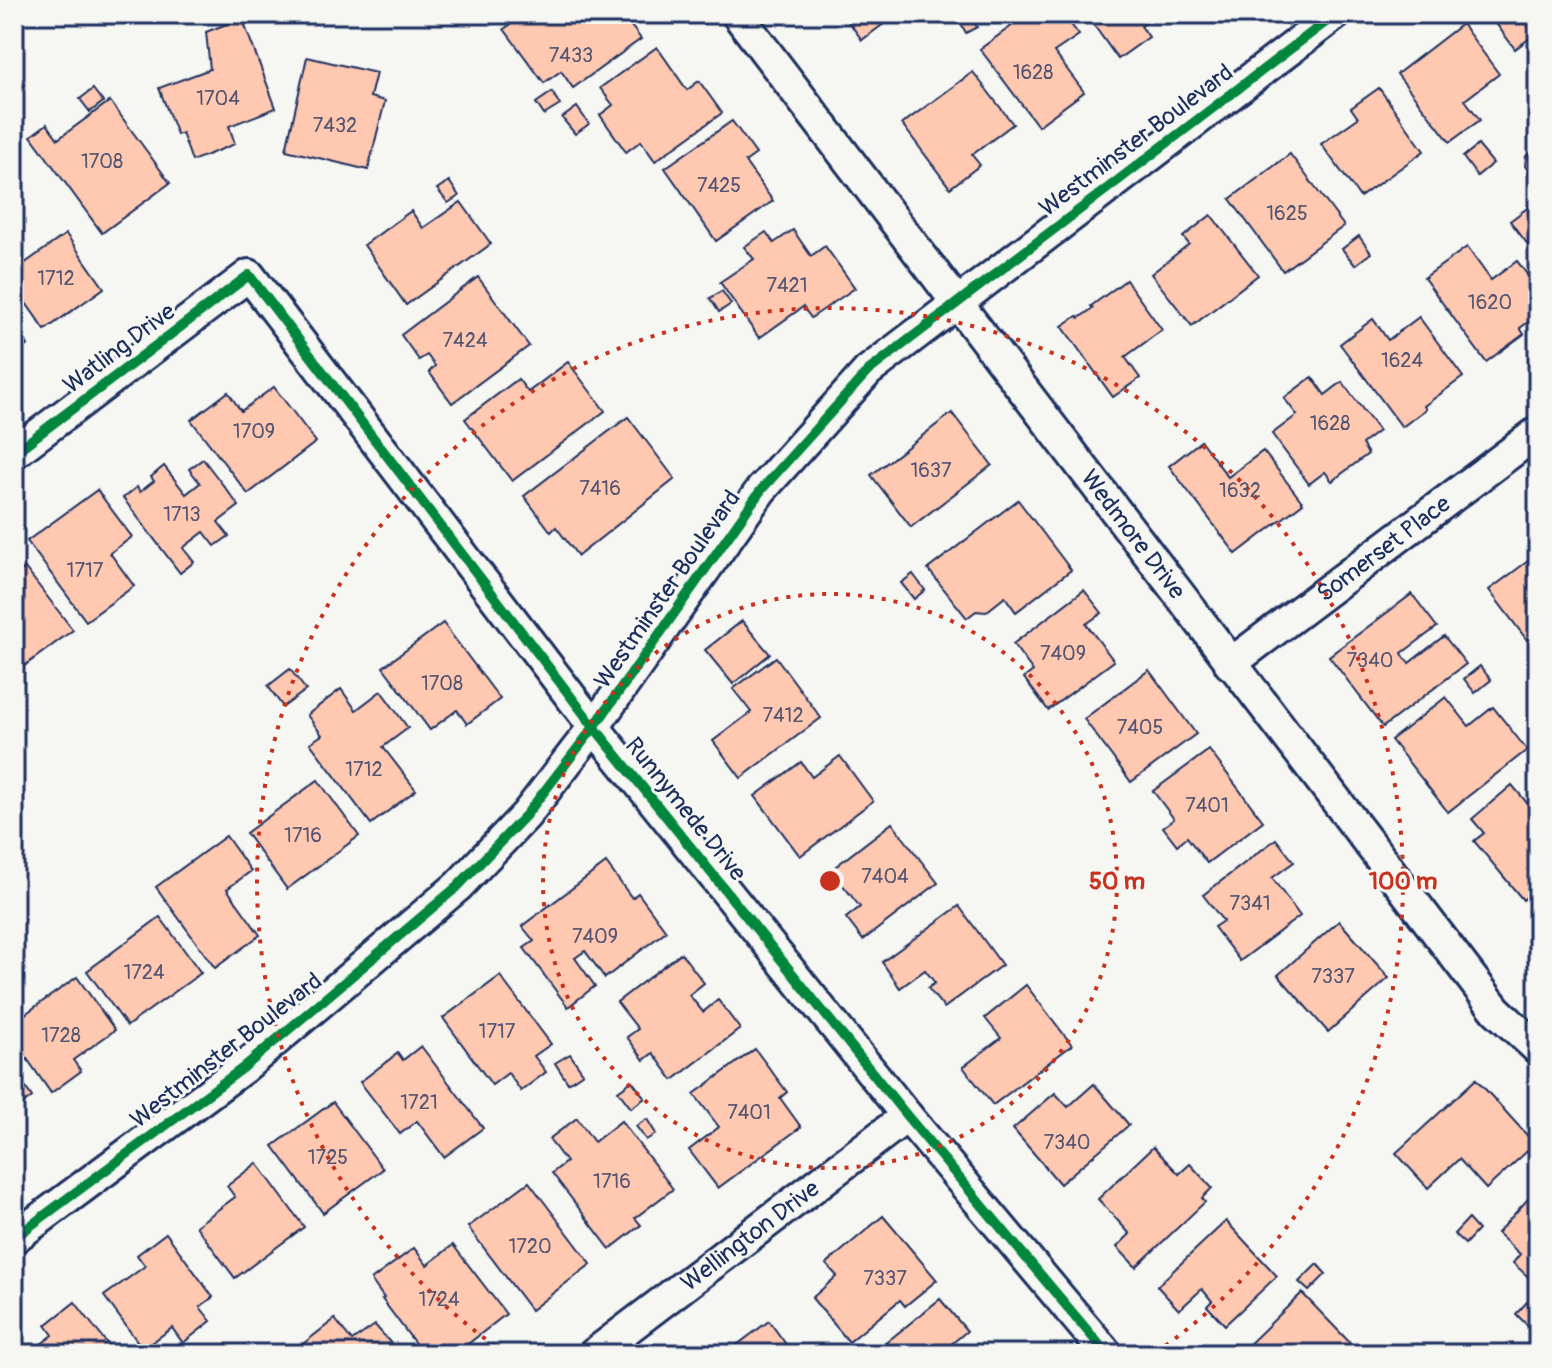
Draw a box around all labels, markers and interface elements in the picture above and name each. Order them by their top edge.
house number: 7433 [549,43,593,68]
street label: Westminster Boulevard [1034,58,1239,223]
house number: 1628 [1013,60,1053,85]
house number: 1704 [196,86,240,111]
house number: 7432 [313,113,357,138]
house number: 1708 [81,149,123,174]
house number: 7425 [697,173,741,198]
house number: 1625 [1266,201,1308,226]
house number: 1712 [37,266,75,291]
house number: 7421 [766,273,808,298]
house number: 1620 [1468,290,1512,315]
street label: Watling Drive [58,297,181,400]
house number: 7424 [443,328,488,353]
house number: 1624 [1381,348,1424,373]
house number: 1628 [1310,411,1350,436]
house number: 1709 [233,419,275,444]
house number: 1637 [910,458,952,483]
street label: Wedmore Drive [1075,464,1192,605]
house number: 7416 [579,476,621,501]
house number: 1632 [1219,478,1261,503]
street label: Westminster Boulevard [588,485,747,694]
street label: Somerset Place [1311,489,1456,608]
house number: 1713 [163,502,201,527]
house number: 1717 [67,558,104,583]
house number: 7409 [1040,641,1086,666]
house number: 7340 [1347,648,1394,673]
house number: 1708 [421,671,463,696]
house number: 7412 [762,703,804,728]
house number: 7405 [1117,715,1163,740]
street label: Runnymede Drive [619,732,752,887]
house number: 1712 [345,757,383,782]
house number: 7401 [1185,793,1229,818]
house number: 1716 [284,823,322,848]
house number: 7404 [861,864,909,889]
centre of rings [816,867,844,895]
text: 50 m [1089,867,1145,896]
text: 100 m [1369,867,1437,896]
house number: 7341 [1229,891,1271,916]
house number: 7409 [572,924,618,949]
house number: 1724 [123,960,165,985]
house number: 7337 [1311,964,1355,989]
street label: Westminster Boulevard [125,967,328,1134]
house number: 1717 [479,1019,516,1044]
house number: 1728 [41,1023,81,1048]
house number: 1721 [400,1090,438,1115]
house number: 7401 [727,1100,771,1125]
house number: 7340 [1044,1130,1091,1155]
house number: 1725 [308,1145,348,1170]
house number: 1716 [593,1169,631,1194]
street label: Wellington Drive [675,1174,825,1298]
house number: 1720 [508,1234,552,1259]
house number: 7337 [863,1266,907,1291]
house number: 1724 [418,1287,460,1312]

